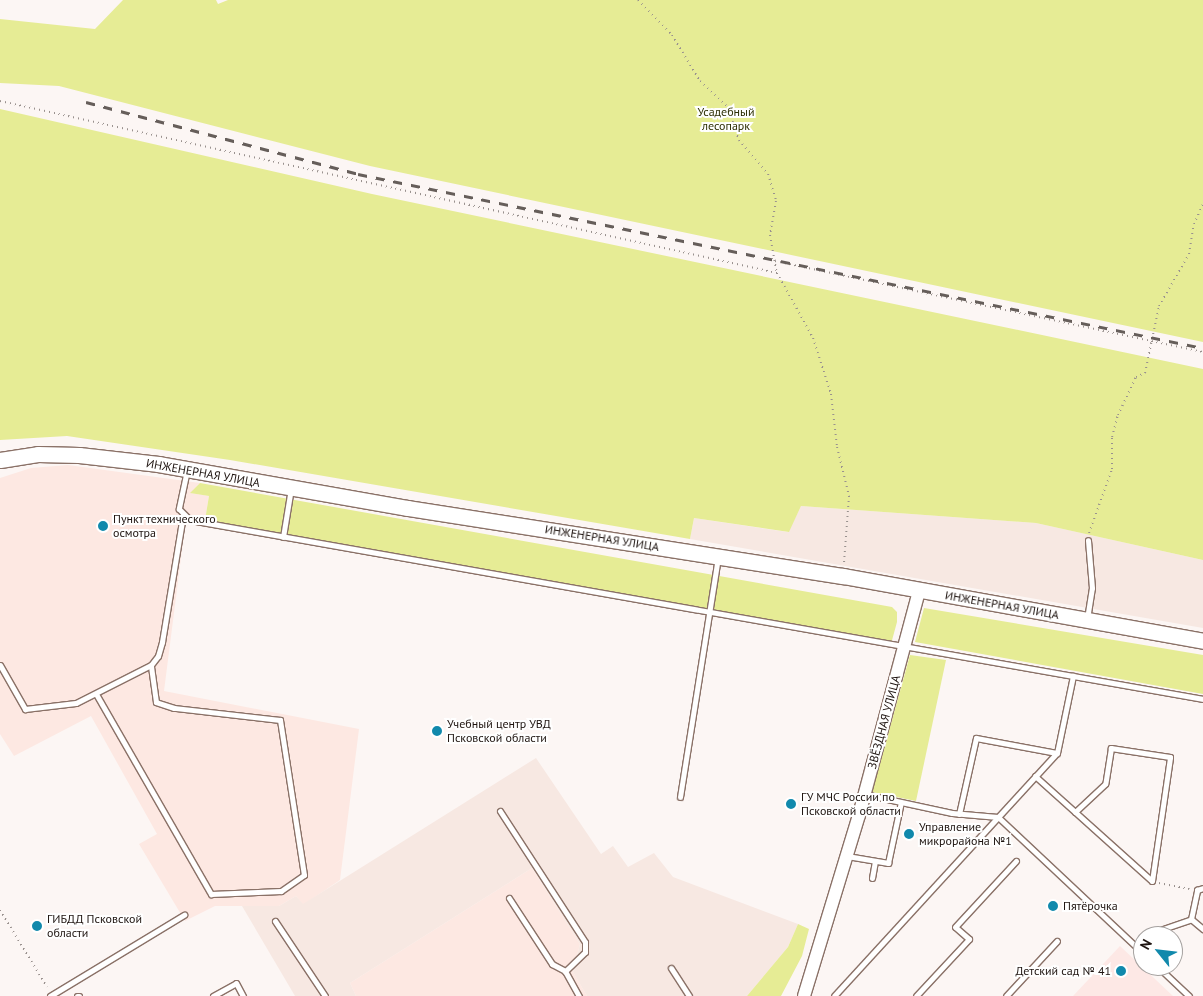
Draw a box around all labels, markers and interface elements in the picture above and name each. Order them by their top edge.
park label: Усадебный лесопарк [697,105,755,133]
street label: ИНЖЕНЕРНАЯ УЛИЦА [145,456,261,490]
place label: Пункт технического осмотра [113,512,216,540]
marker: Пункт технического осмотра [97,520,109,532]
street label: ИНЖЕНЕРНАЯ УЛИЦА [544,522,660,554]
street label: ИНЖЕНЕРНАЯ УЛИЦА [944,588,1060,622]
street label: ЗВЁЗДНАЯ УЛИЦА [865,673,903,771]
place label: Учебный центр УВД Псковской области [447,717,551,745]
marker: Учебный центр УВД Псковской области [431,725,443,737]
place label: ГУ МЧС России по Псковской области [801,790,901,818]
marker: ГУ МЧС России по Псковской области [785,798,797,810]
place label: Управление микрорайона №1 [919,820,1012,848]
marker: Управление микрорайона №1 [903,828,915,840]
place label: Пятёрочка [1063,899,1118,913]
marker: Пятёрочка [1047,900,1059,912]
place label: ГИБДД Псковской области [47,912,142,940]
marker: ГИБДД Псковской области [31,920,43,932]
north arrow [1133,926,1183,976]
text: N [1136,936,1156,953]
place label: Детский сад № 41 [1015,964,1111,978]
marker: Детский сад № 41 [1115,965,1127,977]

